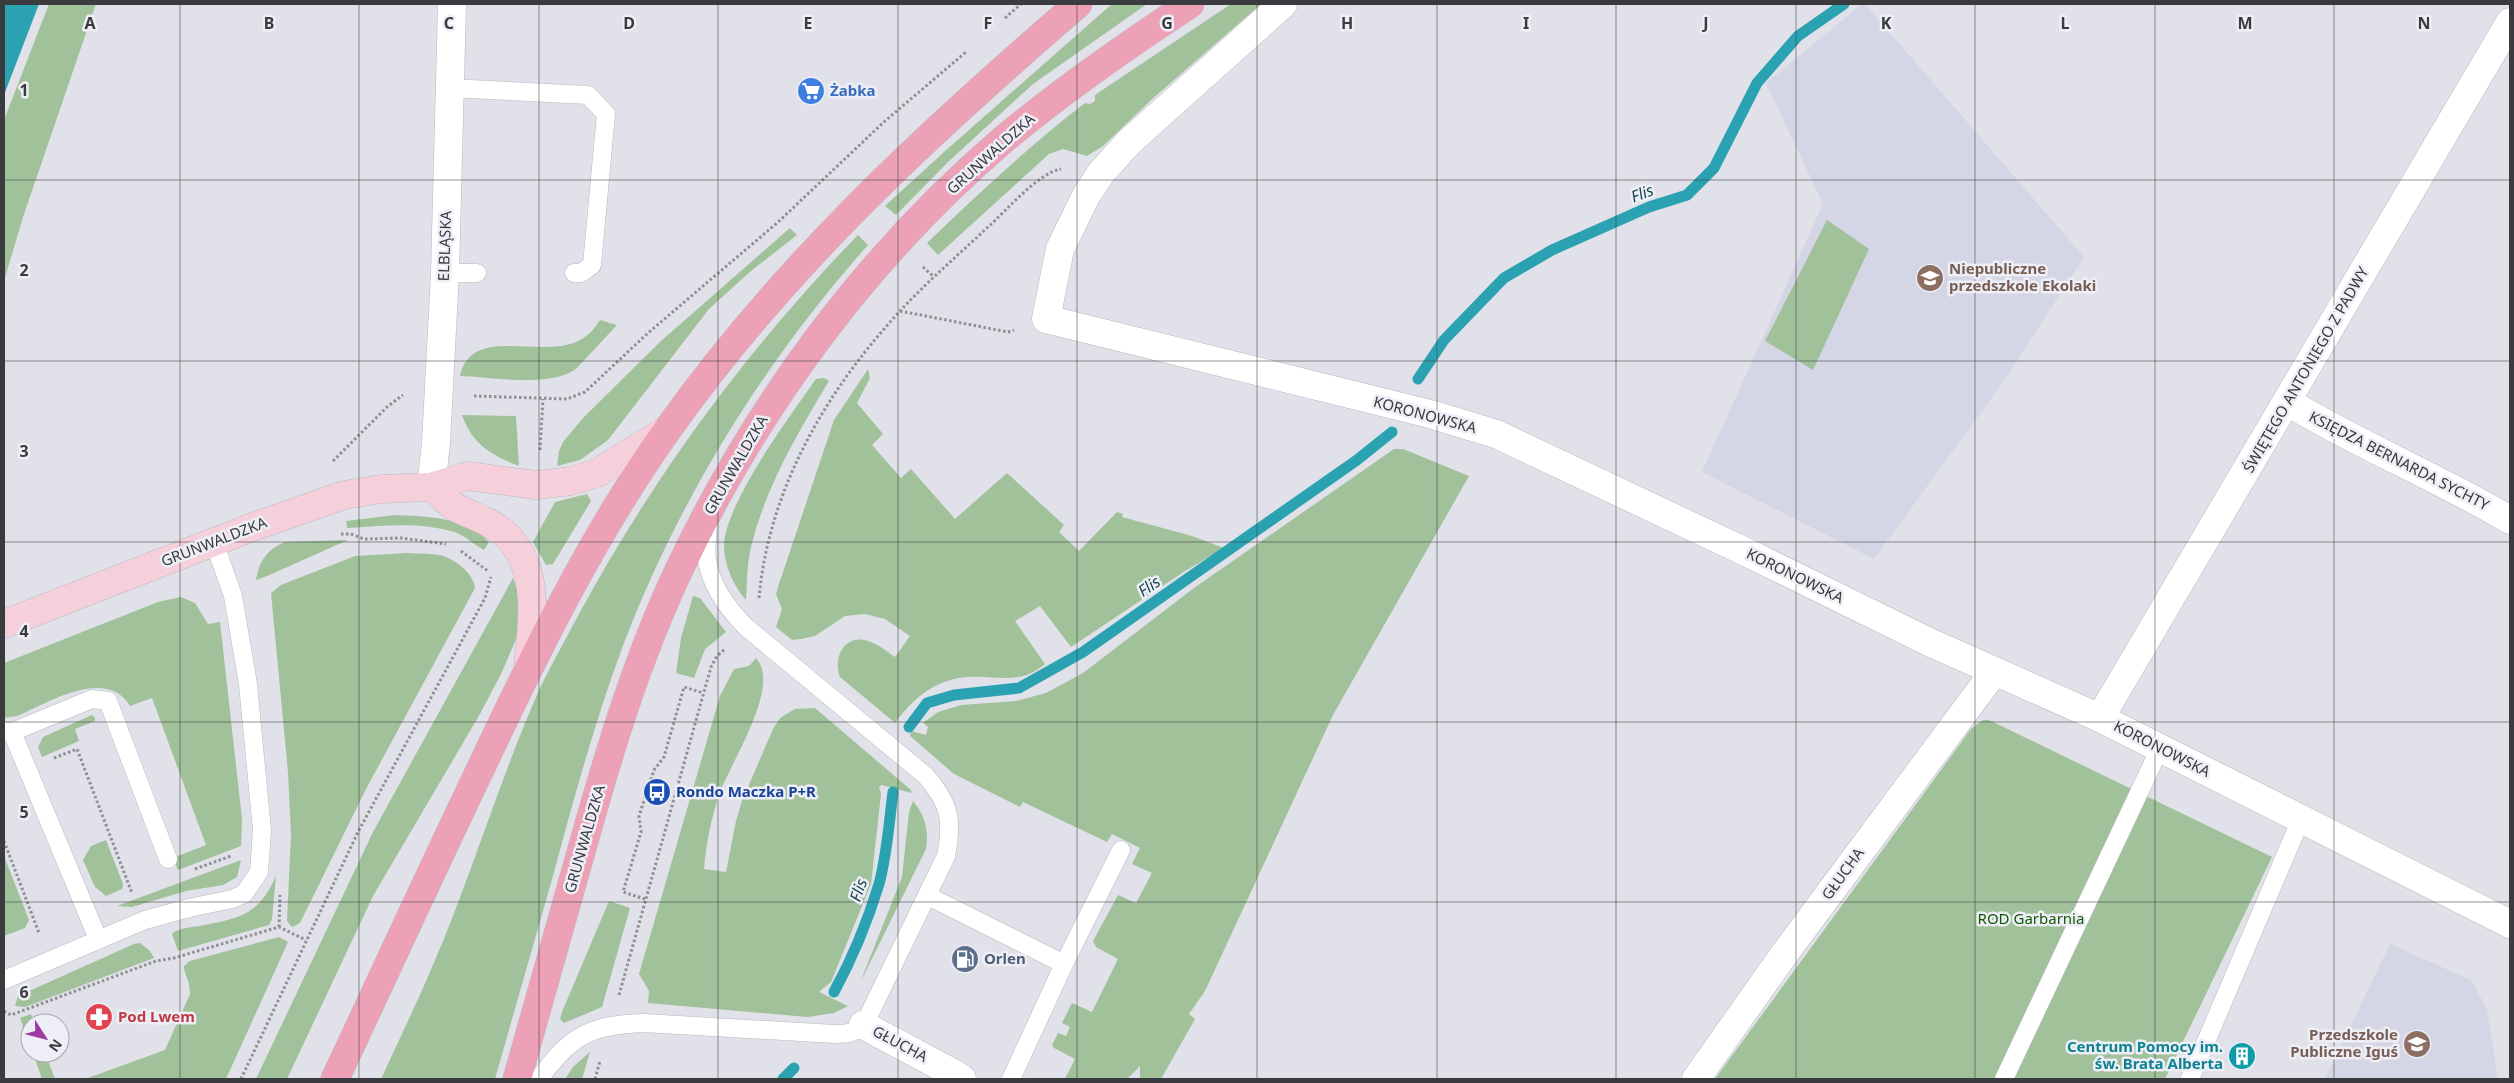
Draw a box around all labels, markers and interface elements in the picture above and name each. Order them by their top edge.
text: A [84,12,96,34]
text: B [264,12,274,34]
text: C [444,12,454,34]
text: D [623,12,635,34]
text: E [804,12,813,34]
text: F [984,12,992,34]
text: G [1161,12,1173,34]
text: H [1341,12,1353,34]
text: I [1523,12,1529,34]
text: J [1701,12,1709,34]
text: K [1881,12,1892,34]
text: L [2061,12,2070,34]
text: M [2237,12,2253,34]
text: N [2417,12,2431,34]
supermarket icon: Żabka [796,76,826,106]
text: 1 [19,79,29,101]
place label: Żabka [830,80,875,100]
street label: GRUNWALDZKA [942,108,1039,198]
water label: Flis [1627,179,1657,207]
street label: ELBLĄSKA [433,210,455,282]
place label: Niepubliczne przedszkole Ekolaki [1949,258,2096,295]
text: 2 [19,259,29,281]
street label: ŚWIĘTEGO ANTONIEGO Z PADWY [2238,262,2373,476]
school or university icon: Niepubliczne przedszkole Ekolaki [1915,263,1945,293]
street label: KORONOWSKA [1372,391,1479,437]
street label: KSIĘDZA BERNARDA SYCHTY [2306,406,2493,515]
street label: GRUNWALDZKA [699,411,772,518]
text: 3 [19,440,29,462]
street label: GRUNWALDZKA [158,512,270,570]
street label: KORONOWSKA [1744,543,1848,607]
water label: Flis [1133,570,1165,602]
text: 4 [19,620,29,642]
street label: KORONOWSKA [2111,715,2214,781]
bus stop icon: Rondo Maczka P+R [642,777,672,807]
place label: Rondo Maczka P+R [676,781,816,801]
street label: GRUNWALDZKA [559,782,609,895]
text: 5 [19,801,29,823]
street label: GŁUCHA [1817,843,1868,903]
water label: Flis [844,876,872,904]
park label: ROD Garbarnia [1978,908,2084,928]
fuel station icon: Orlen [950,944,980,974]
place label: Orlen [984,948,1026,968]
text: 6 [19,981,29,1003]
pharmacy icon: Pod Lwem [84,1002,114,1032]
place label: Pod Lwem [118,1006,195,1026]
north arrow [20,1013,70,1063]
street label: GŁUCHA [869,1020,932,1066]
place label: Przedszkole Publiczne Iguś [2290,1024,2398,1061]
school or university icon: Przedszkole Publiczne Iguś [2402,1029,2432,1059]
text: N [45,1036,67,1056]
place label: Centrum Pomocy im. św. Brata Alberta [2067,1036,2223,1073]
building icon: Centrum Pomocy im. św. Brata Alberta [2227,1041,2257,1071]

